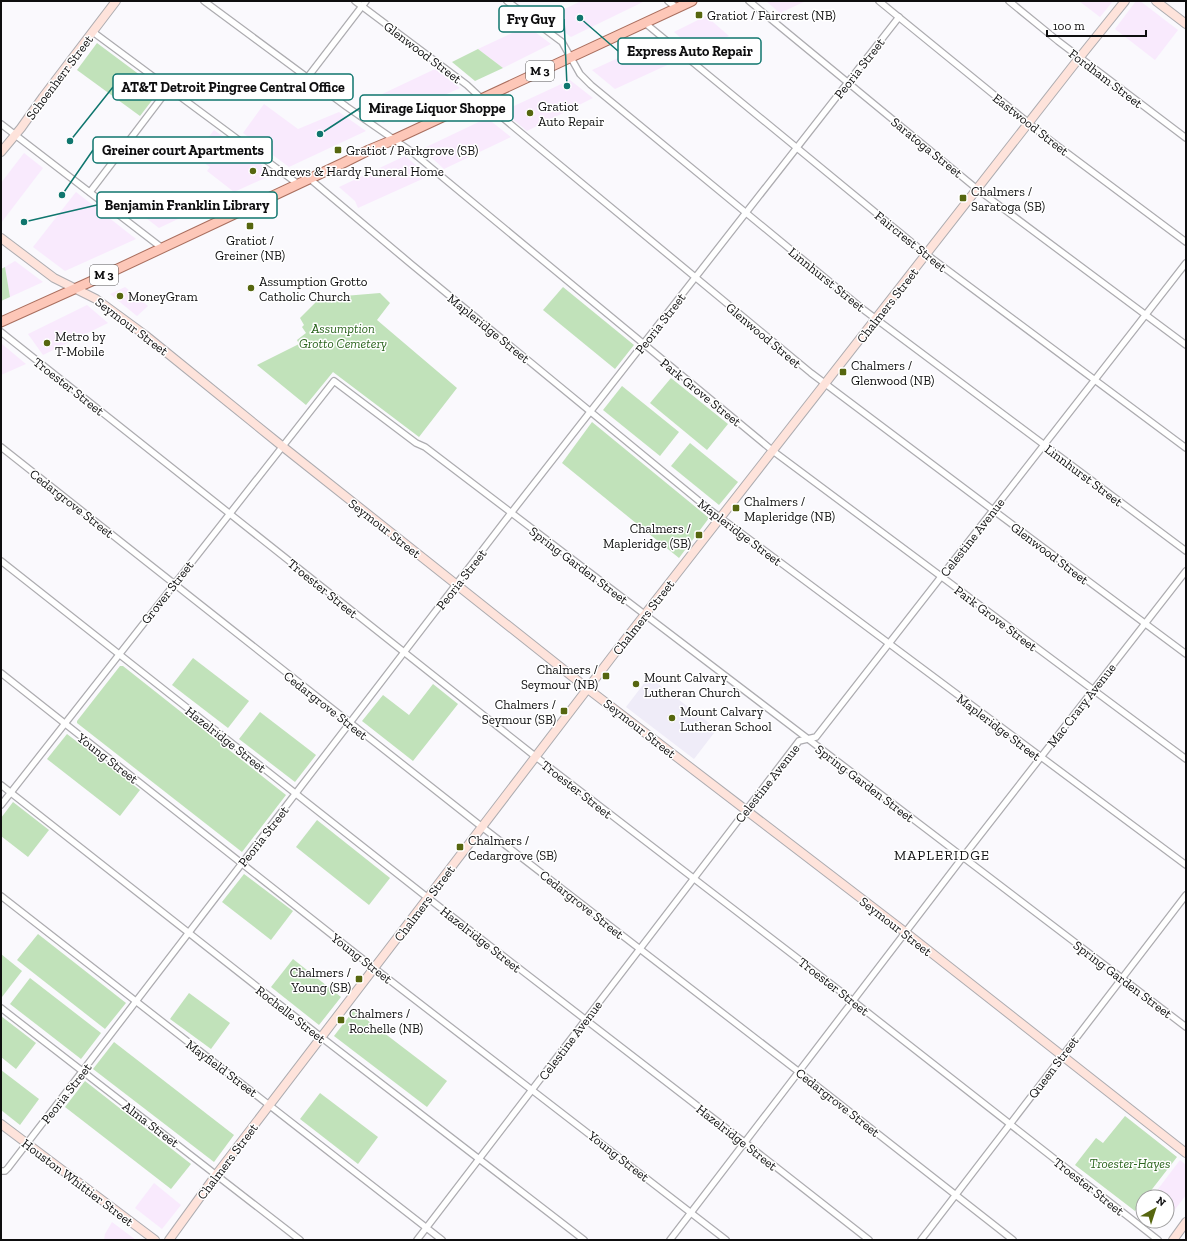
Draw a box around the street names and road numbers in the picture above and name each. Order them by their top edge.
street label: Glenwood Street [381,18,465,87]
street label: Schoenherr Street [23,32,96,122]
street label: Peoria Street [831,35,888,102]
street label: Fordham Street [1066,46,1146,111]
road number: M 3 [526,61,554,81]
street label: Eastwood Street [990,90,1072,159]
street label: Saratoga Street [888,114,965,181]
street label: Faircrest Street [872,208,950,275]
street label: Linnhurst Street [786,244,868,315]
road number: M 3 [90,265,118,285]
street label: Chalmers Street [853,265,921,346]
street label: Peoria Street [632,290,689,357]
street label: Mapleridge Street [445,291,533,366]
street label: Seymour Street [92,294,171,359]
street label: Glenwood Street [723,300,804,371]
street label: Troester Street [31,354,107,419]
street label: Park Grove Street [657,355,744,430]
street label: Linnhurst Street [1042,441,1126,510]
street label: Cedargrove Street [27,466,117,541]
street label: Celestine Avenue [937,495,1008,580]
street label: Seymour Street [346,496,424,561]
street label: Mapleridge Street [695,496,785,569]
street label: Glenwood Street [1008,519,1092,588]
street label: Spring Garden Street [527,524,631,607]
street label: Peoria Street [433,546,490,613]
street label: Troester Street [285,556,361,621]
street label: Grover Street [138,558,197,627]
street label: Chalmers Street [609,577,677,658]
street label: Park Grove Street [952,583,1040,654]
street label: Mac Crary Avenue [1044,660,1119,750]
street label: Cedargrove Street [281,668,371,743]
street label: Mapleridge Street [954,691,1044,764]
street label: Seymour Street [601,696,679,761]
street label: Hazelridge Street [182,703,269,776]
street label: Young Street [74,729,141,787]
street label: Celestine Avenue [732,741,803,826]
street label: Spring Garden Street [813,742,917,825]
street label: Troester Street [539,757,615,822]
street label: Peoria Street [235,803,292,870]
street label: Chalmers Street [391,862,458,944]
street label: Cedargrove Street [537,867,627,942]
street label: Seymour Street [857,894,935,959]
street label: Hazelridge Street [437,903,524,976]
street label: Young Street [328,929,395,987]
street label: Spring Garden Street [1071,938,1175,1021]
street label: Troester Street [796,954,872,1019]
street label: Rochelle Street [253,983,329,1046]
street label: Celestine Avenue [536,998,605,1083]
street label: Queen Street [1025,1033,1082,1101]
street label: Mayfield Street [183,1037,260,1100]
street label: Peoria Street [38,1060,95,1127]
street label: Cedargrove Street [793,1065,883,1140]
street label: Alma Street [120,1098,182,1151]
street label: Hazelridge Street [693,1101,780,1174]
street label: Chalmers Street [194,1120,261,1202]
street label: Young Street [585,1127,652,1185]
street label: Houston Whittier Street [19,1136,136,1229]
street label: Troester Street [1051,1154,1127,1219]

